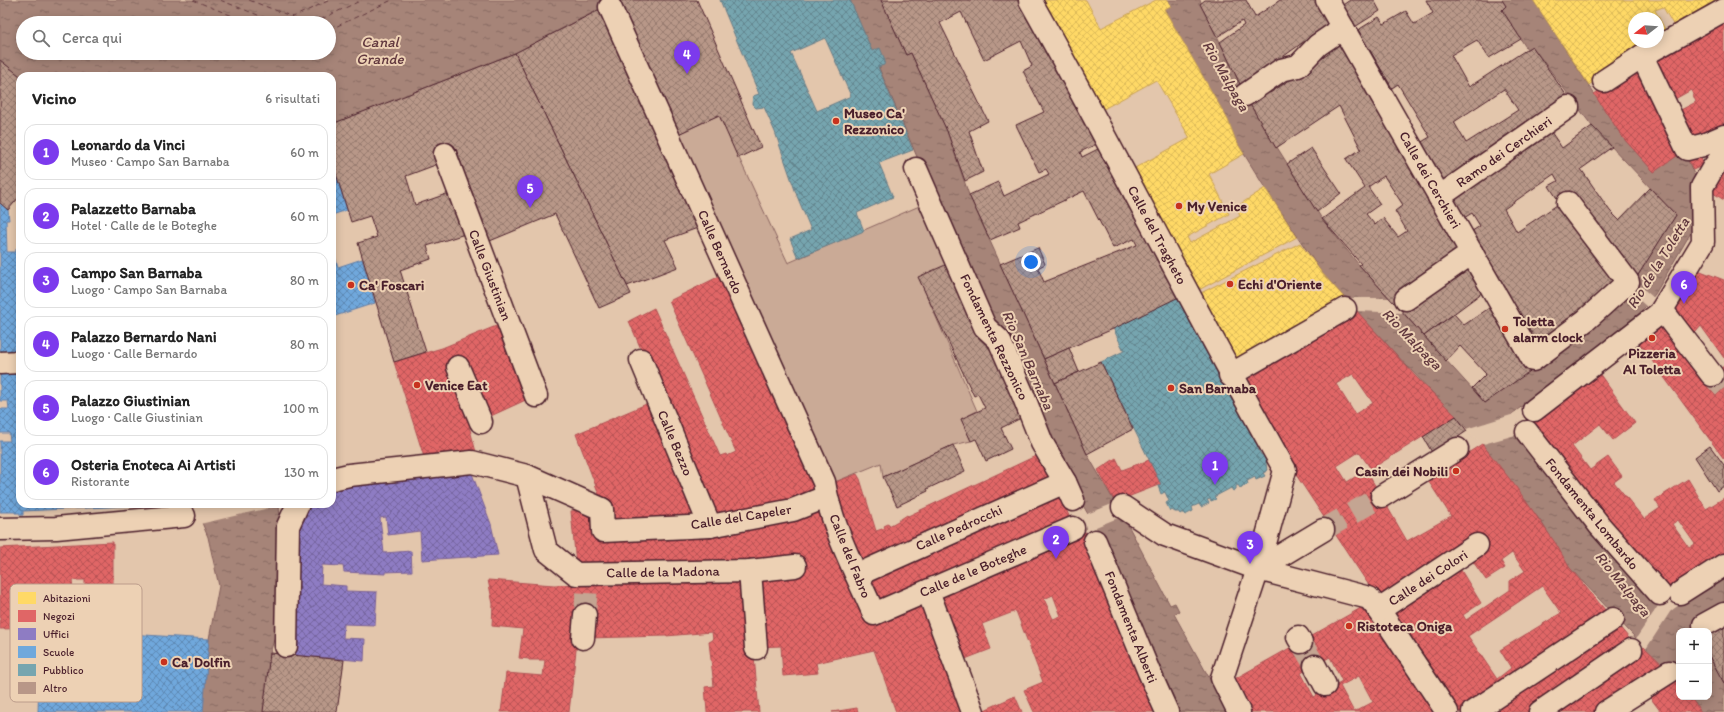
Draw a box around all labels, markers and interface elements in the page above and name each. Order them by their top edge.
north arrow [1628,12,1664,48]
search box [16,16,336,60]
icon: search [30,27,52,49]
text: Cerca qui [62,29,122,47]
water label: Canal Grande [356,33,405,68]
water label: Rio Malpaga [1199,38,1254,115]
pin: 4 [674,41,700,74]
text: Vicino [32,88,76,108]
text: 6 risultati [265,91,320,106]
place label: Museo Ca' Rezzonico [844,105,905,138]
street label: Ramo dei Cerchieri [1453,113,1555,191]
marker: Museo Ca' Rezzonico [831,116,841,126]
street label: Calle dei Cerchieri [1395,128,1465,232]
text: Leonardo da Vinci [71,136,185,154]
text: 1 [43,145,49,160]
text: 60 m [290,145,319,160]
text: Museo · Campo San Barnaba [71,154,230,169]
pin: 5 [517,175,543,208]
street label: Calle del Tragheto [1124,183,1190,287]
place label: My Venice [1187,198,1247,215]
text: Palazzetto Barnaba [71,200,196,218]
marker: My Venice [1174,201,1184,211]
street label: Calle Bernardo [694,207,746,297]
text: 2 [43,209,49,224]
text: 60 m [290,209,319,224]
water label: Rio de la Toletta [1623,214,1693,312]
text: Hotel · Calle de le Boteghe [71,218,217,233]
street label: Calle Giustinian [465,227,515,323]
your location [1021,252,1041,272]
text: Campo San Barnaba [71,264,202,282]
street label: Fondamenta Rezzonico [956,271,1032,403]
pin: 6 [1671,271,1697,304]
text: 3 [42,273,50,288]
text: 80 m [290,273,319,288]
place label: Echi d'Oriente [1238,276,1322,293]
place label: Ca' Foscari [359,277,424,294]
marker: Echi d'Oriente [1225,279,1235,289]
marker: Ca' Foscari [346,280,356,290]
text: Luogo · Campo San Barnaba [71,282,227,297]
water label: Rio Malpaga [1378,305,1446,374]
water label: Rio San Barnaba [998,308,1058,413]
place label: Toletta alarm clock [1512,313,1584,346]
marker: Toletta alarm clock [1500,324,1510,334]
text: Palazzo Bernardo Nani [71,328,217,346]
marker: Pizzeria Al Toletta [1647,333,1657,343]
text: 4 [42,337,50,352]
text: 80 m [290,337,319,352]
place label: Pizzeria Al Toletta [1622,345,1682,378]
text: Luogo · Calle Bernardo [71,346,197,361]
place label: Venice Eat [425,377,488,394]
marker: Venice Eat [412,380,422,390]
place label: San Barnaba [1179,380,1257,397]
marker: San Barnaba [1166,383,1176,393]
text: Palazzo Giustinian [71,392,190,410]
text: 5 [43,401,49,416]
text: 100 m [283,401,319,416]
street label: Calle Bezzo [654,408,696,478]
text: Luogo · Calle Giustinian [71,410,203,425]
pin: 1 [1202,452,1228,485]
street label: Fondamenta Lombardo [1542,455,1642,573]
text: Osteria Enoteca Ai Artisti [71,456,236,474]
place label: Casin dei Nobili [1355,463,1448,480]
text: 6 [43,465,49,480]
text: 130 m [284,465,319,480]
marker: Casin dei Nobili [1451,466,1461,476]
text: Ristorante [71,474,130,489]
street label: Calle del Capeler [689,501,793,533]
street label: Calle Pedrocchi [913,501,1005,555]
street label: Calle del Fabro [825,511,875,601]
pin: 2 [1043,526,1069,559]
pin: 3 [1237,531,1263,564]
street label: Calle de le Boteghe [917,541,1029,601]
street label: Calle dei Colori [1385,546,1471,610]
water label: Rio Malpaga [1591,548,1655,621]
street label: Calle de la Madona [606,562,721,581]
street label: Fondamenta Alberti [1101,569,1161,685]
legend [10,584,142,702]
text: Abitazioni [43,592,91,605]
text: Negozi [43,610,75,623]
place label: Ristoteca Oniga [1357,618,1453,635]
marker: Ristoteca Oniga [1344,621,1354,631]
text: Uffici [43,628,69,641]
map controls [1676,628,1712,700]
button: + [1676,628,1712,664]
text: Scuole [43,646,74,659]
place label: Ca' Dolfin [172,654,231,671]
marker: Ca' Dolfin [159,657,169,667]
text: Pubblico [43,664,84,677]
button: − [1676,664,1712,700]
text: Altro [43,682,68,695]

